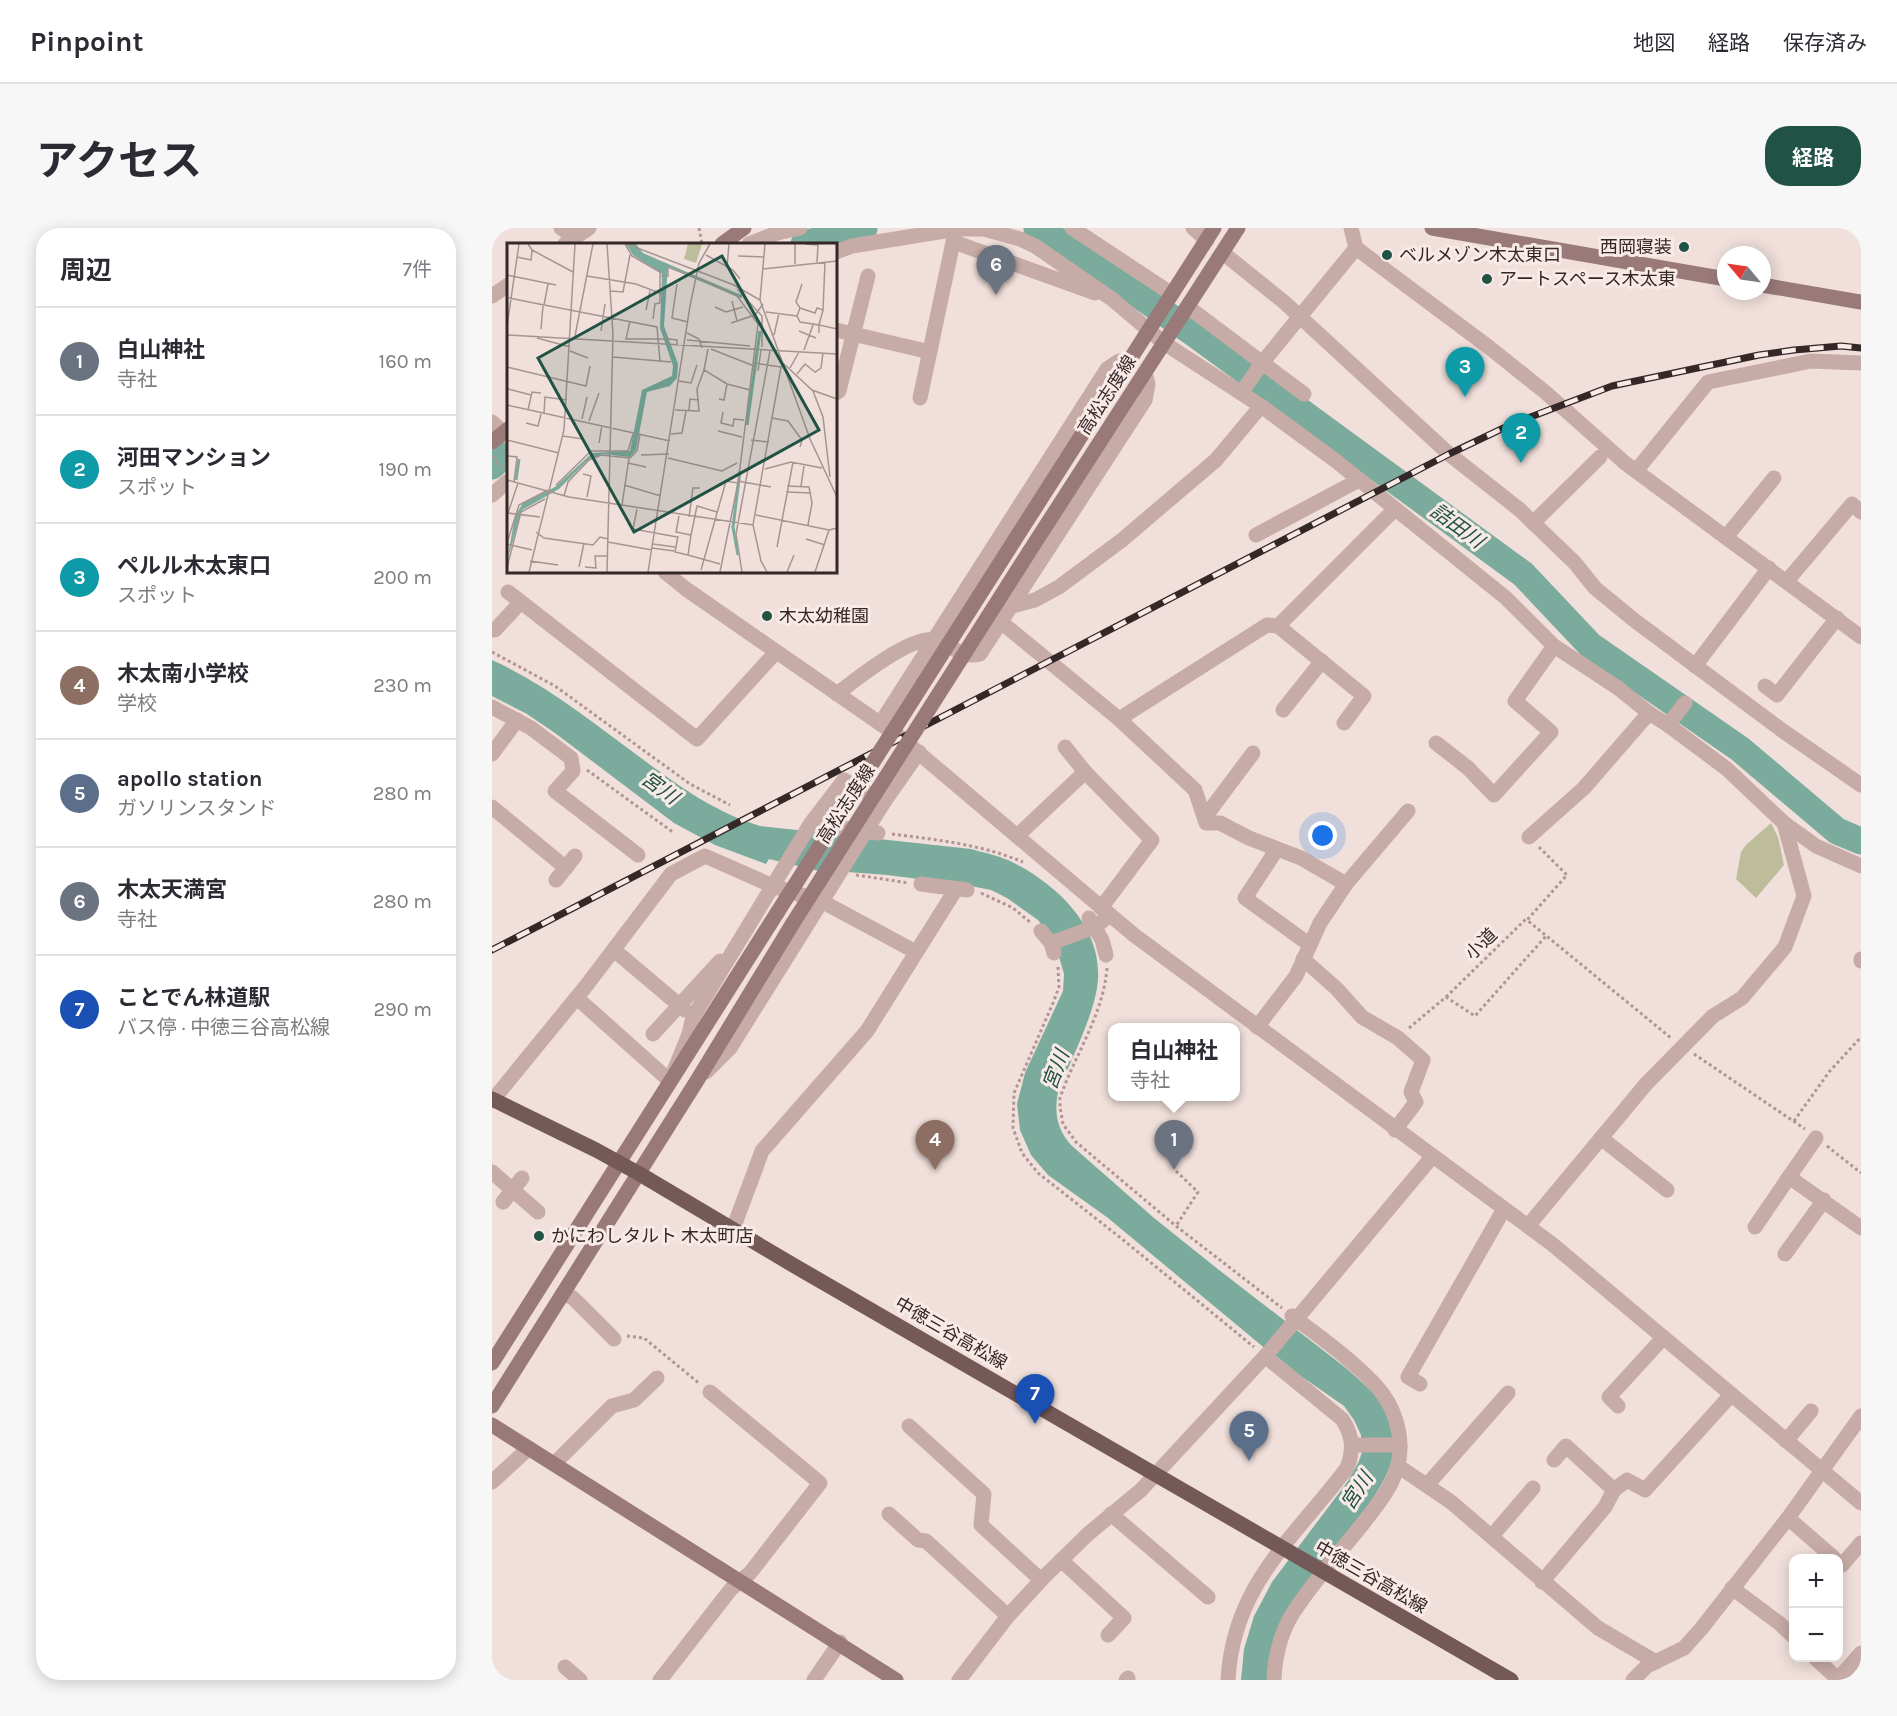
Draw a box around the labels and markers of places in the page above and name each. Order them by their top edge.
place label: 西岡寝装 [1600,236,1672,258]
marker: 西岡寝装 [1677,240,1691,254]
place label: ベルメゾン木太東口 [1399,244,1561,266]
pin: 6 [976,245,1016,295]
marker: ベルメゾン木太東口 [1380,248,1394,262]
place label: アートスペース木太東 [1499,268,1676,290]
marker: アートスペース木太東 [1480,272,1494,286]
pin: 3 [1446,348,1484,397]
pin: 2 [1502,414,1540,463]
place label: 木太幼稚園 [779,605,869,627]
marker: 木太幼稚園 [760,609,774,623]
pin: 4 [916,1120,954,1170]
pin: 1 [1154,1120,1194,1170]
place label: かにわしタルト 木太町店 [551,1225,753,1247]
marker: かにわしタルト 木太町店 [532,1229,546,1243]
pin: 7 [1016,1374,1054,1424]
pin: 5 [1230,1412,1269,1461]

